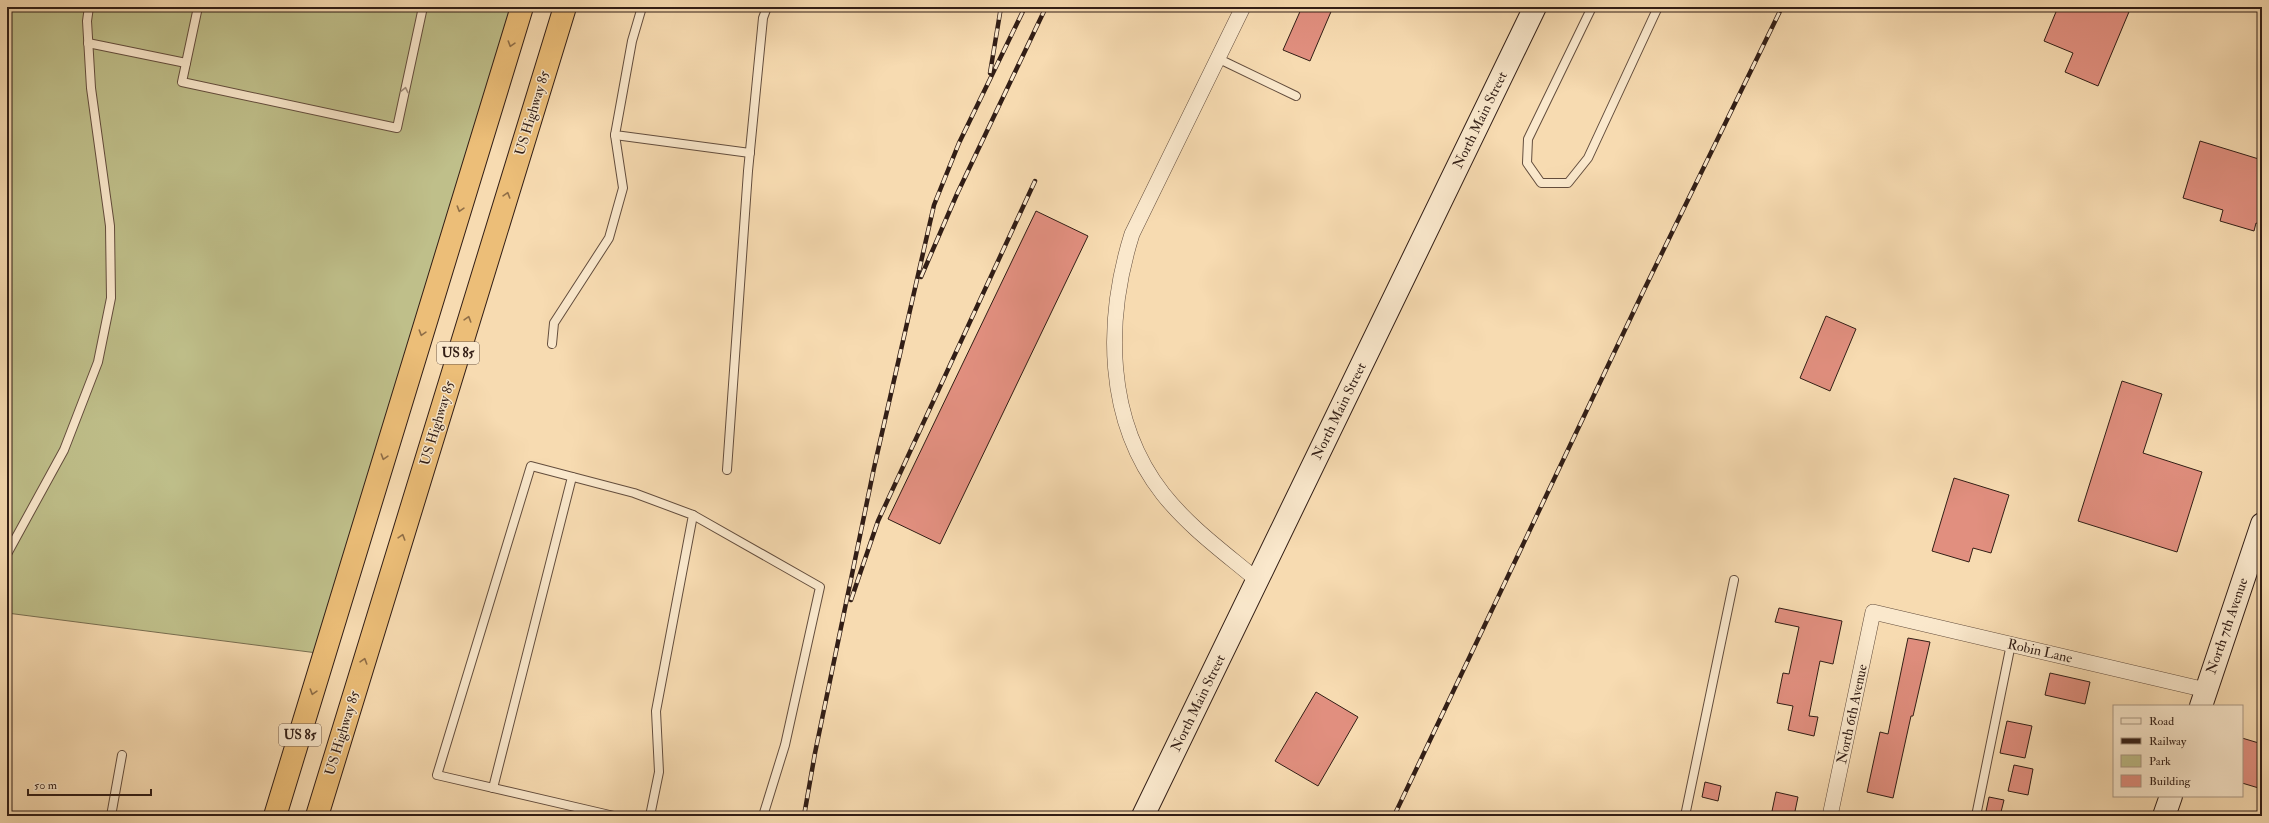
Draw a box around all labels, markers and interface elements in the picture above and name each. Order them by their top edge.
one-way arrow [507,41,516,48]
street label: US Highway 85 [511,68,554,158]
street label: North Main Street [1449,68,1511,171]
one-way arrow [400,87,408,93]
one-way arrow [502,192,511,199]
one-way arrow [456,205,465,212]
one-way arrow [463,316,472,323]
one-way arrow [418,329,427,336]
road number: US 85 [437,342,479,364]
street label: North Main Street [1308,359,1370,462]
street label: US Highway 85 [416,378,459,468]
one-way arrow [380,453,389,460]
one-way arrow [397,534,406,541]
street label: North 7th Avenue [2203,575,2251,676]
street label: Robin Lane [2006,635,2074,667]
street label: North Main Street [1167,651,1229,754]
one-way arrow [359,658,368,665]
street label: North 6th Avenue [1833,662,1871,765]
one-way arrow [309,688,318,695]
street label: US Highway 85 [321,688,364,778]
legend [2113,705,2243,797]
text: Road [2149,714,2174,729]
road number: US 85 [279,724,321,746]
text: Railway [2149,734,2187,749]
text: Park [2149,754,2171,769]
scale bar [28,771,151,797]
text: Building [2149,774,2192,789]
text: 50 m [34,778,58,793]

